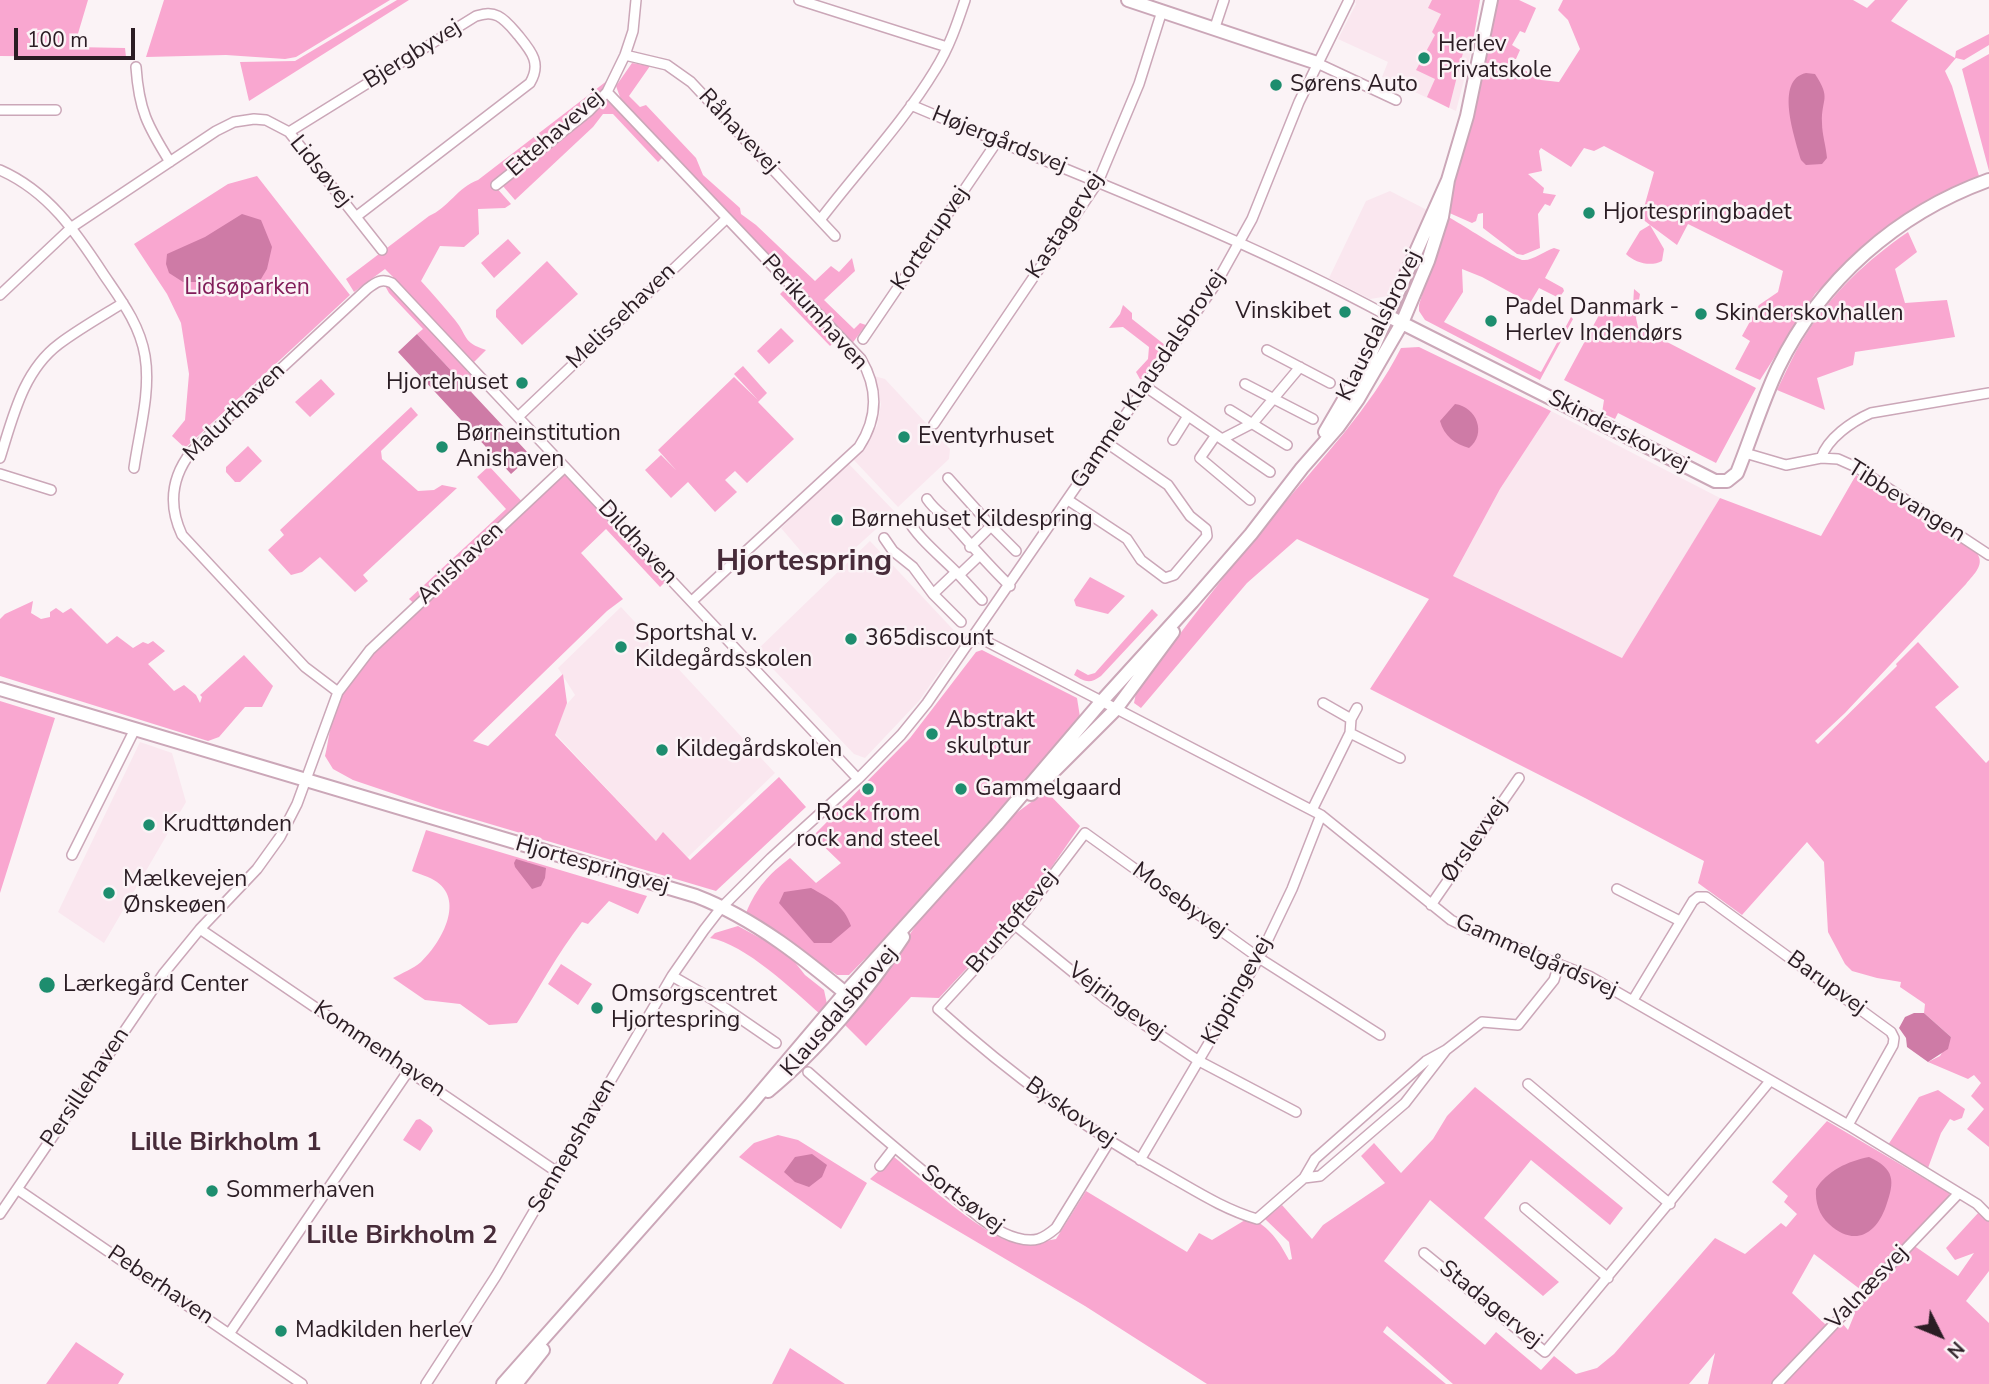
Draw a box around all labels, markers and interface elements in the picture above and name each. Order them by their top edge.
scale bar [18,14,138,58]
street label: Bjergbyvej [359,14,467,96]
text: 100 m [27,26,88,54]
place label: Herlev Privatskole [1438,31,1552,85]
marker: Herlev Privatskole [1416,50,1432,66]
place label: Sørens Auto [1290,71,1418,99]
marker: Sørens Auto [1268,77,1284,93]
street label: Ettehavevej [502,84,610,184]
street label: Råhavevej [692,84,784,180]
street label: Højergårdsvej [927,101,1071,181]
street label: Lidsøvej [283,131,357,213]
street label: Kastagervej [1021,167,1111,285]
street label: Korterupvej [886,182,976,296]
place label: Hjortespringbadet [1603,199,1792,227]
marker: Hjortespringbadet [1581,205,1597,221]
street label: Klausdalsbrovej [1332,246,1428,406]
street label: Perikumhaven [755,249,873,377]
street label: Melissehaven [562,258,682,376]
street label: Gammel Klausdalsbrovej [1066,266,1232,494]
park label: Lidsøparken [184,274,310,302]
place label: Padel Danmark - Herlev Indendørs [1505,294,1683,348]
place label: Vinskibet [1235,298,1331,326]
place label: Skinderskovhallen [1715,300,1904,328]
marker: Vinskibet [1337,304,1353,320]
marker: Skinderskovhallen [1693,306,1709,322]
marker: Padel Danmark - Herlev Indendørs [1483,313,1499,329]
street label: Malurthaven [178,358,292,468]
place label: Hjortehuset [386,369,508,397]
marker: Hjortehuset [514,375,530,391]
street label: Skinderskovvej [1543,385,1693,479]
place label: Børneinstitution Anishaven [456,420,621,474]
place label: Eventyrhuset [918,423,1054,451]
marker: Eventyrhuset [896,429,912,445]
marker: Børneinstitution Anishaven [434,439,450,455]
street label: Tibbevangen [1842,455,1970,549]
street label: Dildhaven [591,495,683,591]
place label: Børnehuset Kildespring [851,506,1093,534]
marker: Børnehuset Kildespring [829,512,845,528]
street label: Anishaven [412,517,510,611]
district label: Hjortespring [716,545,892,581]
place label: Sportshal v. Kildegårdsskolen [635,620,812,674]
place label: 365discount [865,625,993,653]
marker: 365discount [843,631,859,647]
marker: Sportshal v. Kildegårdsskolen [613,639,629,655]
place label: Abstrakt skulptur [946,707,1035,761]
marker: Abstrakt skulptur [924,726,940,742]
place label: Kildegårdskolen [676,736,842,764]
marker: Kildegårdskolen [654,742,670,758]
place label: Gammelgaard [975,775,1122,803]
marker: Rock from rock and steel [860,781,876,797]
marker: Gammelgaard [953,781,969,797]
street label: Ørslevvej [1436,793,1514,889]
place label: Rock from rock and steel [796,800,940,854]
place label: Krudttønden [163,811,292,839]
marker: Krudttønden [141,817,157,833]
street label: Hjortespringvej [512,831,672,901]
street label: Mosebyvej [1126,857,1232,945]
street label: Bruntoftevej [962,865,1064,979]
place label: Mælkevejen Ønskeøen [123,866,247,920]
marker: Mælkevejen Ønskeøen [101,885,117,901]
street label: Gammelgårdsvej [1451,909,1621,1005]
street label: Kippingevej [1197,932,1279,1050]
street label: Klausdalsbrovej [776,941,904,1083]
street label: Barupvej [1781,946,1871,1022]
street label: Vejringevej [1062,957,1170,1047]
place label: Lærkegård Center [63,971,248,999]
marker: Lærkegård Center [37,975,57,995]
place label: Omsorgscentret Hjortespring [611,981,777,1035]
street label: Kommenhaven [308,996,450,1104]
marker: Omsorgscentret Hjortespring [589,1000,605,1016]
street label: Persillehaven [36,1023,136,1153]
street label: Byskovvej [1020,1072,1120,1154]
street label: Sennepshaven [523,1074,623,1218]
district label: Lille Birkholm 1 [130,1128,322,1160]
street label: Sortsøvej [915,1160,1009,1240]
place label: Sommerhaven [226,1177,375,1205]
marker: Sommerhaven [204,1183,220,1199]
district label: Lille Birkholm 2 [306,1221,498,1253]
street label: Peberhaven [102,1240,218,1332]
street label: Valnæsvej [1821,1240,1915,1336]
street label: Stadagervej [1433,1255,1547,1355]
north arrow [1905,1300,1975,1370]
place label: Madkilden herlev [295,1317,473,1345]
marker: Madkilden herlev [273,1323,289,1339]
text: N [1941,1335,1970,1363]

